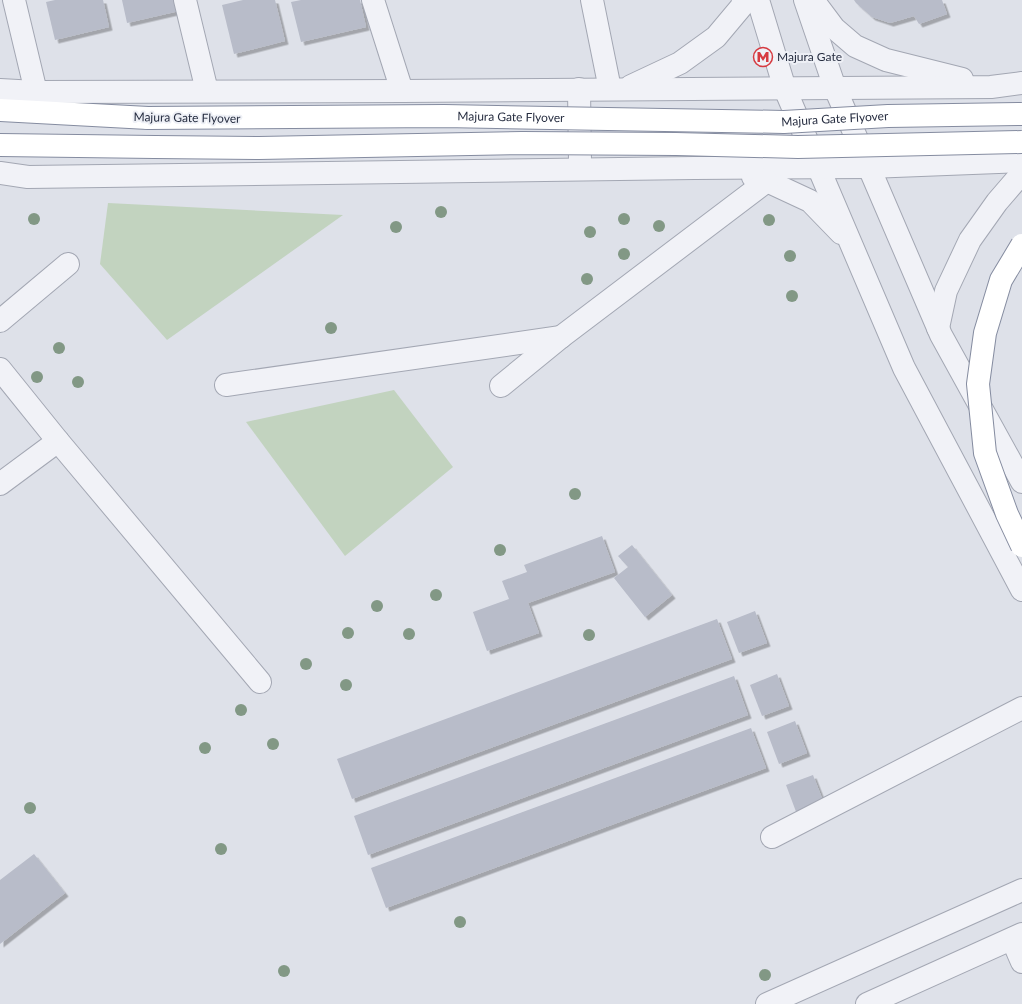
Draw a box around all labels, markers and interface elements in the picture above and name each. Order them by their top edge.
metro station icon: Majura Gate [752,46,774,68]
place label: Majura Gate [777,49,842,64]
street label: Majura Gate Flyover [457,108,565,125]
street label: Majura Gate Flyover [781,108,889,129]
street label: Majura Gate Flyover [133,109,241,126]

